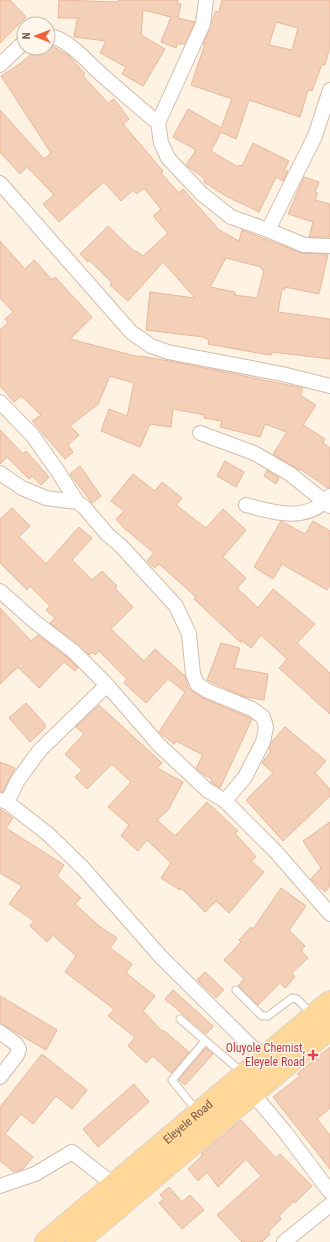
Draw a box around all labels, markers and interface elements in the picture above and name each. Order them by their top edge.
north arrow [16,16,56,56]
text: N [20,32,33,39]
place label: Oluyole Chemist, Eleyele Road [226,1041,305,1069]
marker: Oluyole Chemist, Eleyele Road [308,1050,318,1060]
street label: Eleyele Road [161,1097,216,1147]

